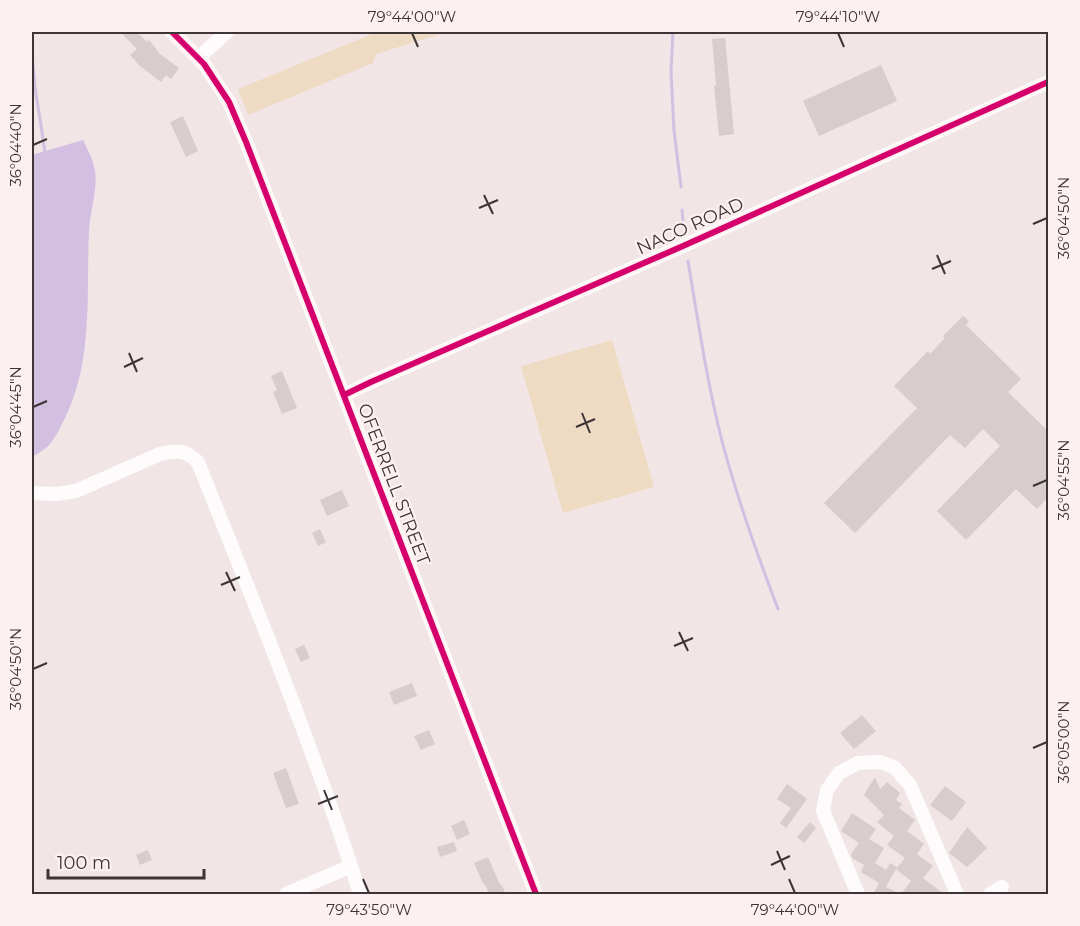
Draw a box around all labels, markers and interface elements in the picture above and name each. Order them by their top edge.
text: 79°44'00"W [368,7,457,26]
text: 79°44'10"W [796,7,881,26]
text: 36°04'40"N [6,103,25,187]
text: 36°04'50"N [1054,177,1073,259]
street label: NACO ROAD [633,193,747,259]
text: 36°04'45"N [6,366,25,448]
street label: OFERRELL STREET [353,400,435,568]
text: 36°04'55"N [1054,440,1073,520]
text: 36°04'50"N [6,628,25,710]
text: 36°05'00"N [1054,701,1073,783]
scale bar [48,842,204,880]
text: 100 m [57,852,111,874]
text: 79°43'50"W [326,900,412,919]
text: 79°44'00"W [751,900,840,919]

